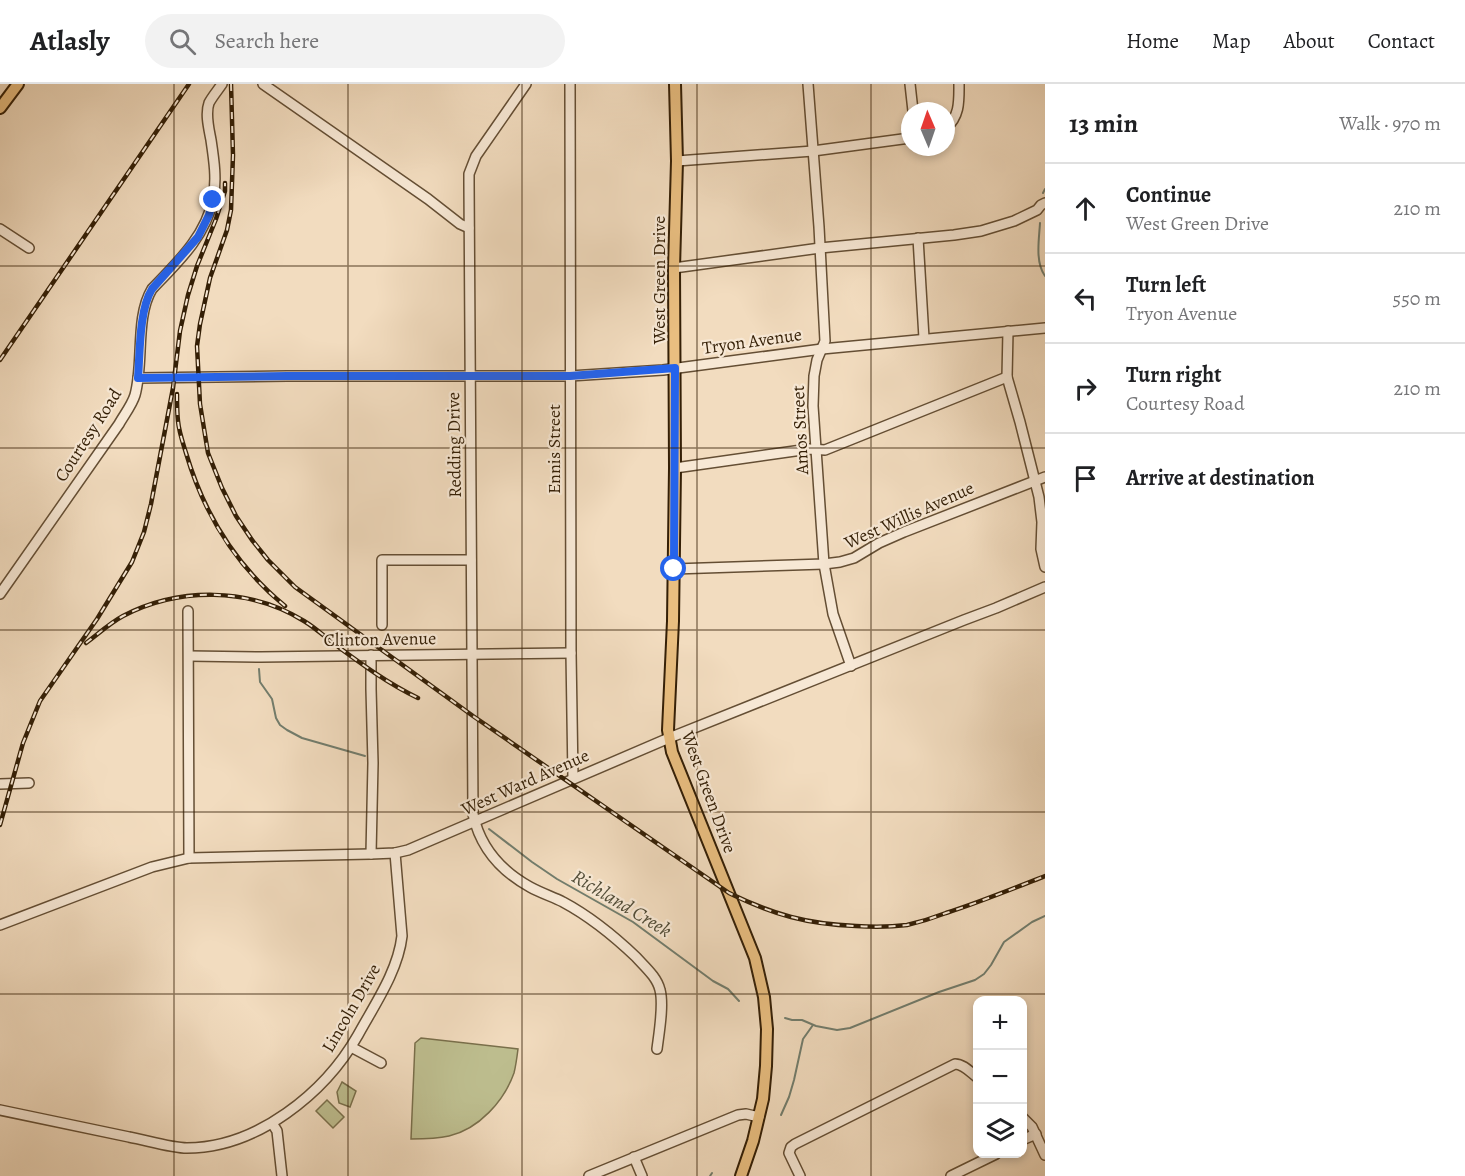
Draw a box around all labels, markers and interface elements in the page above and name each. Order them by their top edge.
search box [145,14,565,68]
text: Atlasly [30,22,109,60]
icon: search [166,25,199,58]
text: Search here [214,26,319,56]
text: Home [1126,27,1179,55]
text: Map [1212,27,1250,55]
text: About [1283,27,1335,55]
text: Contact [1368,27,1435,55]
north arrow [901,102,955,156]
text: 13 min [1069,106,1138,141]
text: Walk · 970 m [1339,110,1441,137]
text: Continue [1126,180,1211,210]
route end [199,186,225,212]
icon: ahead [1069,192,1102,225]
text: 210 m [1393,195,1441,222]
text: West Green Drive [1126,210,1269,237]
street label: West Green Drive [647,216,671,345]
text: Turn left [1126,270,1206,300]
icon: left [1069,282,1102,315]
text: 550 m [1393,285,1441,312]
text: Tryon Avenue [1126,300,1237,327]
street label: Tryon Avenue [701,322,803,360]
text: Turn right [1126,360,1222,390]
icon: right [1069,372,1102,405]
text: 210 m [1393,375,1441,402]
street label: Courtesy Road [49,383,127,486]
street label: Amos Street [786,385,814,476]
text: Courtesy Road [1126,390,1245,417]
street label: Redding Drive [441,392,467,498]
street label: Ennis Street [542,404,566,494]
icon: arrive [1069,462,1102,495]
text: Arrive at destination [1126,463,1315,493]
street label: West Willis Avenue [839,476,978,555]
route start [660,555,686,581]
street label: Clinton Avenue [324,626,436,652]
street label: West Green Drive [675,727,742,857]
street label: West Ward Avenue [456,743,593,821]
water label: Richland Creek [567,863,677,944]
street label: Lincoln Drive [316,959,386,1057]
map controls [973,996,1027,1158]
button: + [973,996,1027,1050]
button: − [973,1050,1027,1104]
button: layers [973,1104,1027,1158]

